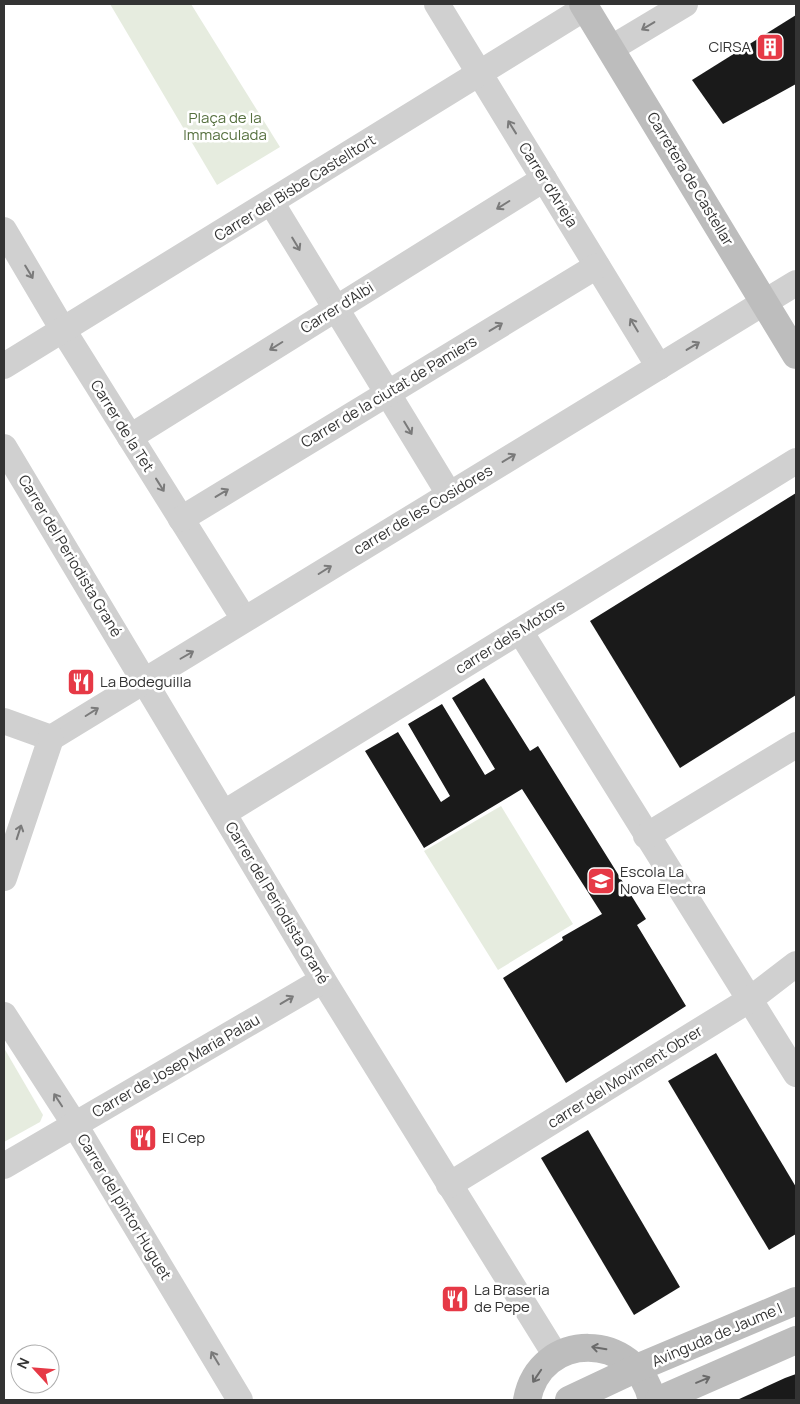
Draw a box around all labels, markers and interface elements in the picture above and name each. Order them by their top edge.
one-way arrow [641,22,655,32]
building icon: CIRSA [755,32,785,62]
place label: CIRSA [709,36,751,57]
park label: Plaça de la Immaculada [183,107,267,145]
street label: Carretera de Castellar [642,108,739,250]
one-way arrow [507,120,518,134]
street label: Carrer del Bisbe Castelltort [210,129,379,246]
street label: Carrer d'Arieja [514,138,583,231]
one-way arrow [496,200,510,210]
one-way arrow [292,236,302,250]
one-way arrow [24,265,34,279]
street label: Carrer d'Albi [296,277,377,338]
one-way arrow [628,319,638,333]
one-way arrow [488,322,502,332]
street label: Carrer de la ciutat de Pamiers [297,331,481,453]
one-way arrow [269,341,283,351]
one-way arrow [685,341,699,351]
street label: Carrer de la Tet [86,376,159,476]
one-way arrow [404,420,414,434]
one-way arrow [501,452,515,462]
street label: carrer de les Cosidores [349,460,496,559]
street label: Carrer del Periodista Grané [14,471,127,641]
one-way arrow [154,478,165,492]
one-way arrow [215,488,229,498]
one-way arrow [318,564,332,574]
street label: carrer dels Motors [451,594,569,679]
one-way arrow [179,649,193,659]
restaurant icon: La Bodeguilla [66,667,96,697]
place label: La Bodeguilla [100,671,191,692]
one-way arrow [85,707,99,717]
street label: Carrer del Periodista Grané [221,818,334,988]
one-way arrow [15,824,24,840]
place label: Escola La Nova Electra [620,861,706,899]
school or university icon: Escola La Nova Electra [586,866,616,896]
one-way arrow [280,995,294,1005]
street label: Carrer de Josep Maria Palau [88,1009,264,1122]
street label: carrer del Moviment Obrer [543,1020,707,1133]
one-way arrow [53,1093,63,1107]
restaurant icon: El Cep [128,1123,158,1153]
place label: El Cep [162,1127,205,1148]
street label: Carrer del pintor Huguet [72,1130,176,1284]
place label: La Braseria de Pepe [474,1279,550,1317]
restaurant icon: La Braseria de Pepe [440,1284,470,1314]
street label: Avinguda de Jaume I [648,1298,785,1372]
one-way arrow [591,1343,607,1353]
north arrow [10,1344,60,1394]
one-way arrow [210,1352,220,1366]
text: N [12,1354,34,1372]
one-way arrow [532,1368,542,1382]
one-way arrow [695,1374,710,1384]

